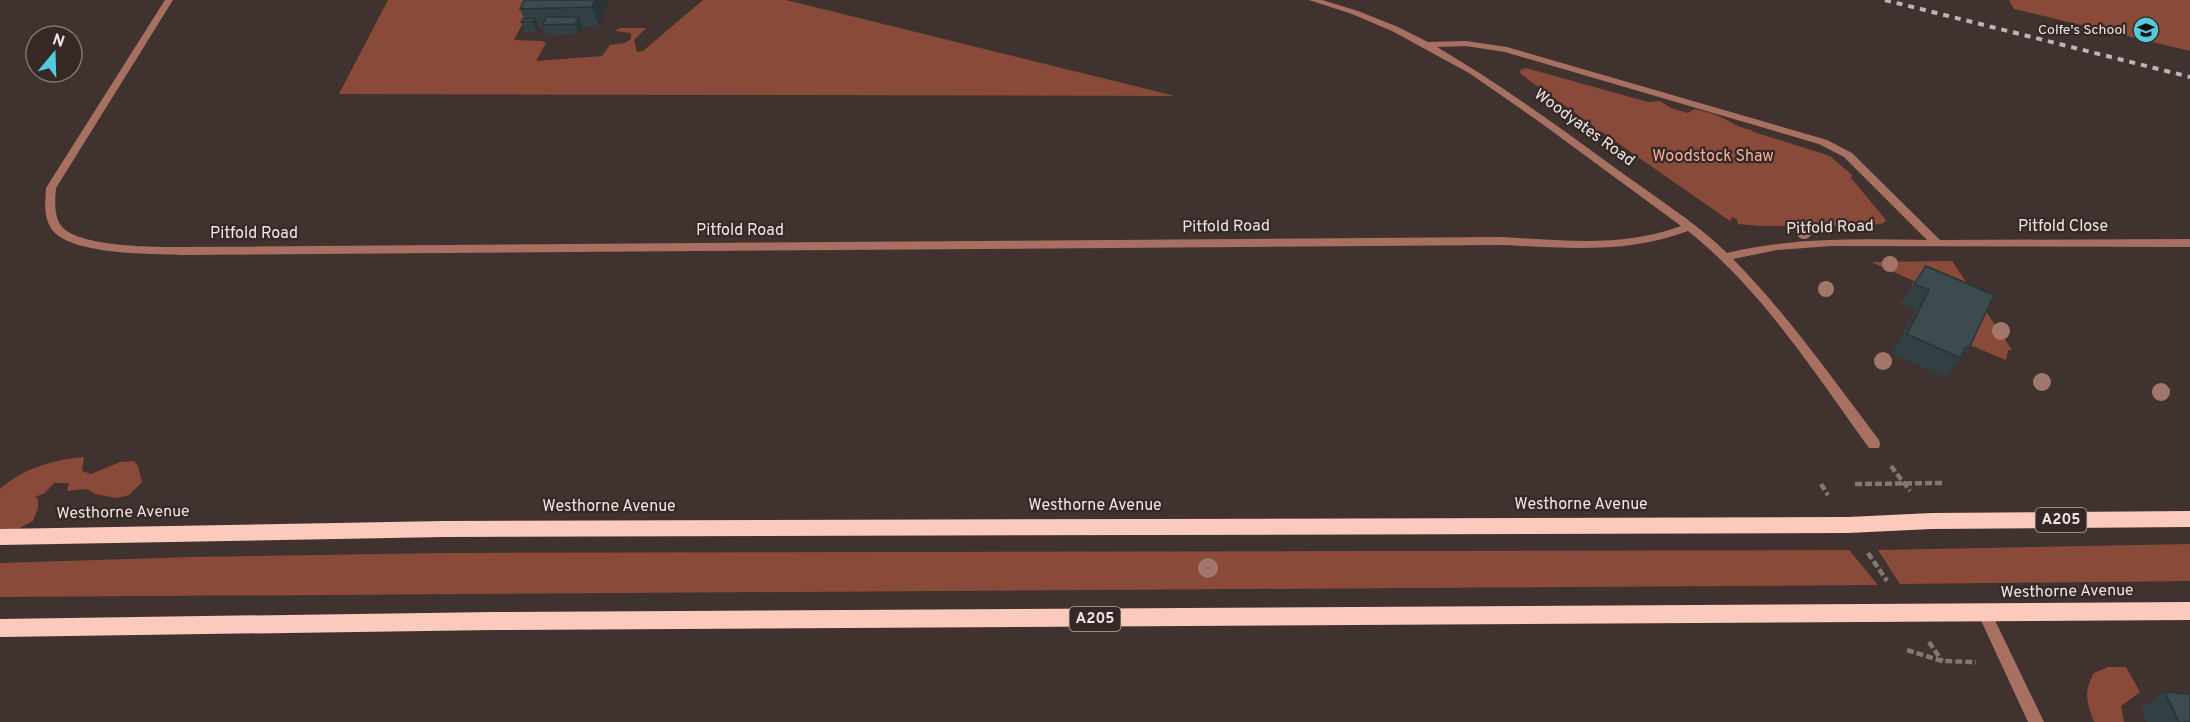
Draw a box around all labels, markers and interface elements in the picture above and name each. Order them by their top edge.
school or university icon: Colfe's School [2131,15,2161,45]
place label: Colfe's School [2038,22,2126,39]
north arrow [24,24,84,84]
text: N [50,30,67,53]
street label: Woodyates Road [1530,85,1638,171]
park label: Woodstock Shaw [1652,147,1774,167]
street label: Pitfold Road [1182,216,1270,238]
street label: Pitfold Road [1786,216,1874,240]
street label: Pitfold Close [2018,217,2108,237]
street label: Pitfold Road [696,221,784,241]
street label: Pitfold Road [210,224,298,244]
street label: Westhorne Avenue [1514,495,1648,515]
street label: Westhorne Avenue [1028,496,1162,516]
street label: Westhorne Avenue [542,497,676,517]
street label: Westhorne Avenue [56,502,190,524]
road number: A205 [2036,508,2086,532]
street label: Westhorne Avenue [2000,581,2134,603]
road number: A205 [1070,607,1120,631]

